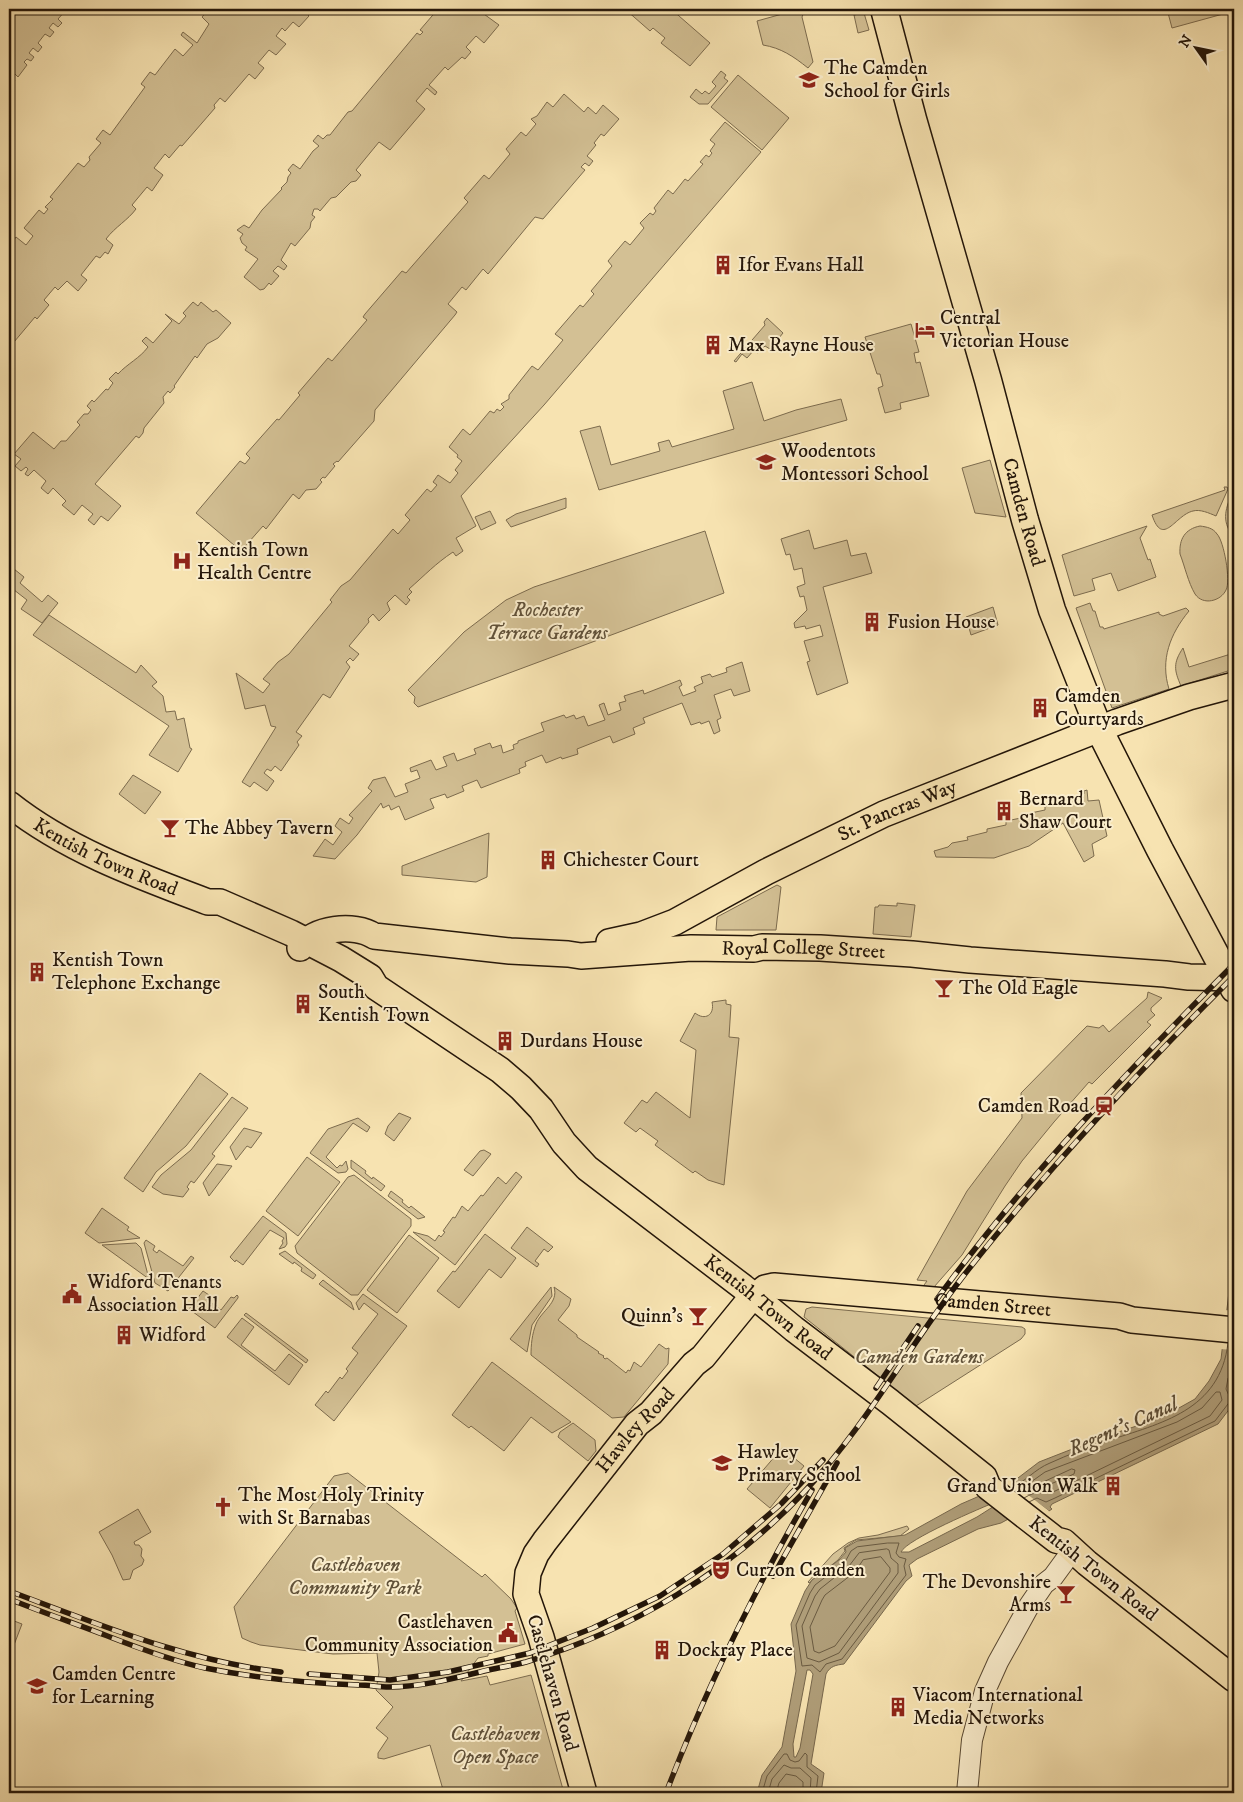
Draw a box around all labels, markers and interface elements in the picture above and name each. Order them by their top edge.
north arrow [1170,22,1220,72]
text: N [1175,31,1197,51]
place label: The Camden School for Girls [824,56,950,104]
school or university icon: The Camden School for Girls [798,69,820,91]
place label: Ifor Evans Hall [738,253,864,278]
building icon: Ifor Evans Hall [712,254,734,276]
place label: Central Victorian House [939,306,1069,354]
hotel icon: Central Victorian House [914,319,936,341]
place label: Max Rayne House [728,333,874,358]
building icon: Max Rayne House [702,334,724,356]
place label: Woodentots Montessori School [780,439,929,487]
school or university icon: Woodentots Montessori School [755,451,777,473]
street label: Camden Road [997,455,1051,569]
place label: Kentish Town Health Centre [197,538,311,586]
hospital icon: Kentish Town Health Centre [171,550,193,572]
park label: Rochester Terrace Gardens [486,598,609,646]
place label: Fusion House [887,610,996,635]
building icon: Fusion House [861,611,883,633]
place label: Camden Courtyards [1055,684,1144,732]
building icon: Camden Courtyards [1029,697,1051,719]
street label: St. Pancras Way [834,774,961,847]
place label: Bernard Shaw Court [1019,787,1112,835]
building icon: Bernard Shaw Court [993,800,1015,822]
street label: Kentish Town Road [29,812,182,902]
place label: The Abbey Tavern [185,816,334,841]
bar icon: The Abbey Tavern [159,817,181,839]
place label: Chichester Court [563,848,699,873]
building icon: Chichester Court [537,849,559,871]
street label: Royal College Street [721,935,886,965]
place label: Kentish Town Telephone Exchange [52,948,221,996]
building icon: Kentish Town Telephone Exchange [26,961,48,983]
place label: The Old Eagle [959,976,1078,1001]
bar icon: The Old Eagle [933,977,955,999]
place label: South Kentish Town [318,980,430,1028]
building icon: South Kentish Town [292,993,314,1015]
place label: Durdans House [520,1029,643,1054]
building icon: Durdans House [494,1030,516,1052]
place label: Camden Road [978,1094,1089,1119]
station icon: Camden Road [1093,1095,1115,1117]
street label: Kentish Town Road [699,1249,837,1366]
place label: Widford Tenants Association Hall [86,1270,222,1318]
public building icon: Widford Tenants Association Hall [61,1283,83,1305]
street label: Camden Street [933,1287,1052,1323]
place label: Quinn's [621,1304,683,1329]
bar icon: Quinn's [687,1305,709,1327]
place label: Widford [138,1323,206,1348]
building icon: Widford [113,1324,135,1346]
park label: Camden Gardens [854,1345,985,1370]
street label: Hawley Road [591,1382,680,1478]
water label: Regent's Canal [1063,1390,1184,1463]
place label: Hawley Primary School [737,1440,861,1488]
school or university icon: Hawley Primary School [711,1452,733,1474]
place label: Grand Union Walk [947,1474,1098,1499]
building icon: Grand Union Walk [1102,1475,1124,1497]
place label: The Most Holy Trinity with St Barnabas [237,1483,425,1531]
church icon: The Most Holy Trinity with St Barnabas [212,1496,234,1518]
street label: Kentish Town Road [1023,1511,1163,1627]
park label: Castlehaven Community Park [288,1553,422,1601]
place label: Curzon Camden [736,1558,866,1583]
theatre icon: Curzon Camden [710,1559,732,1581]
place label: The Devonshire Arms [923,1570,1051,1618]
bar icon: The Devonshire Arms [1055,1583,1077,1605]
place label: Castlehaven Community Association [305,1610,494,1658]
street label: Castlehaven Road [521,1612,583,1754]
public building icon: Castlehaven Community Association [497,1622,519,1644]
place label: Dockray Place [677,1638,793,1663]
building icon: Dockray Place [651,1639,673,1661]
place label: Camden Centre for Learning [52,1662,176,1710]
school or university icon: Camden Centre for Learning [26,1675,48,1697]
place label: Viacom International Media Networks [912,1683,1083,1731]
building icon: Viacom International Media Networks [887,1696,909,1718]
park label: Castlehaven Open Space [450,1722,540,1770]

